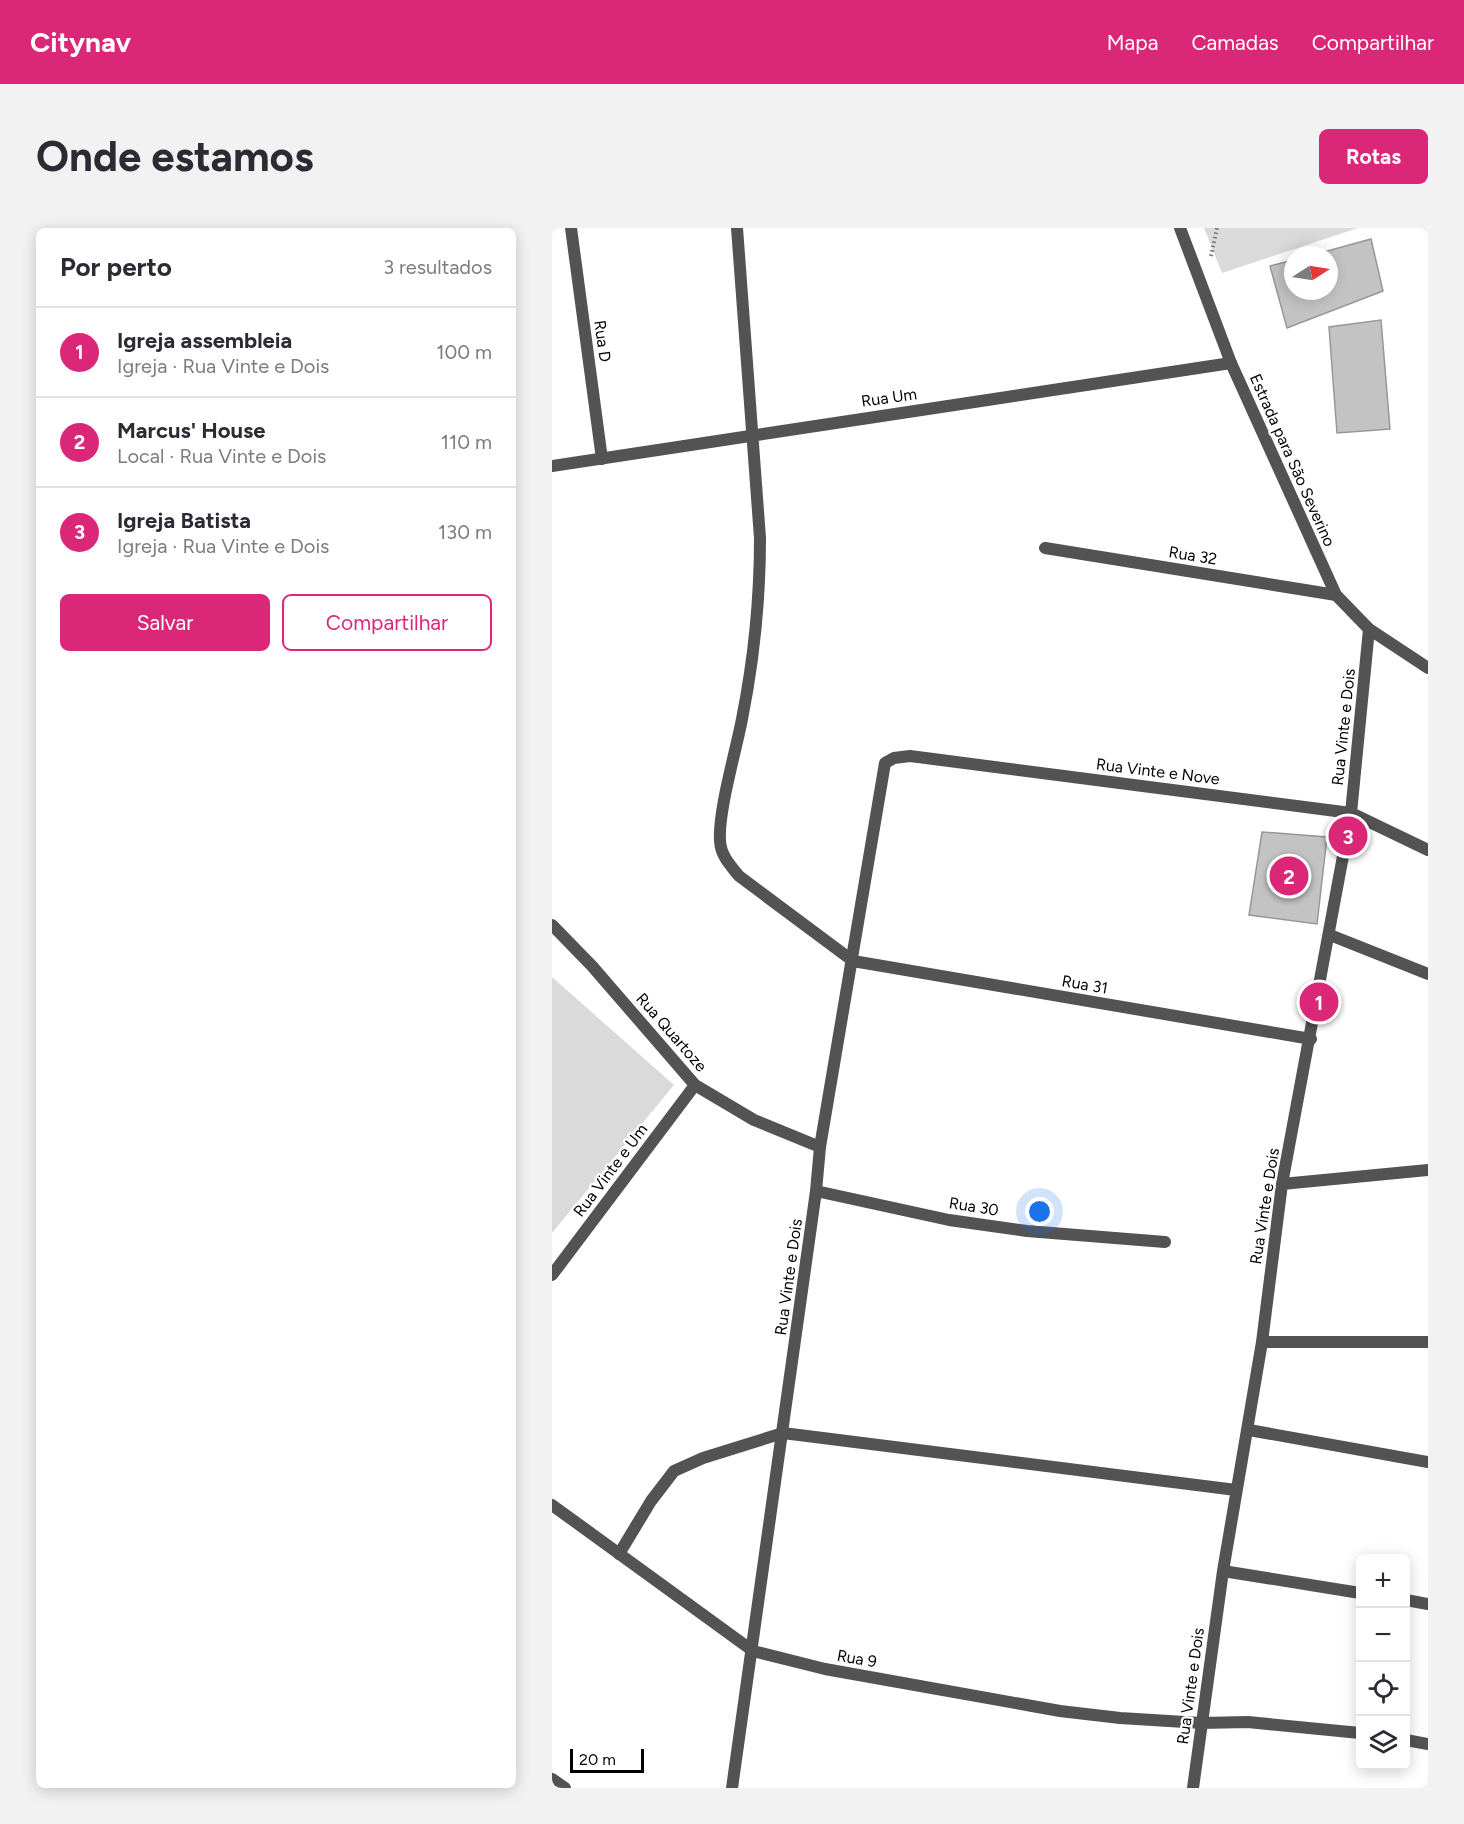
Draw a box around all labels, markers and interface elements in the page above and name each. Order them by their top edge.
text: Citynav [30,25,131,59]
text: Mapa [1107,30,1158,55]
text: Camadas [1191,30,1279,55]
text: Compartilhar [1312,30,1434,55]
button: Rotas [1319,129,1428,184]
text: Onde estamos [36,131,314,182]
north arrow [1284,246,1338,300]
text: Por perto [60,251,172,283]
text: 3 resultados [383,255,492,279]
street label: Rua D [590,319,615,363]
text: Igreja assembleia [117,327,292,354]
text: 1 [75,340,84,364]
text: 100 m [436,340,492,364]
text: Igreja · Rua Vinte e Dois [117,354,329,378]
street label: Estrada para São Severino [1246,371,1339,549]
street label: Rua Um [860,384,918,411]
text: Marcus' House [117,417,266,444]
text: 2 [74,430,85,454]
text: 110 m [441,430,492,454]
text: Local · Rua Vinte e Dois [117,444,326,468]
text: Igreja Batista [117,507,251,534]
text: 3 [74,520,85,544]
text: 130 m [438,520,492,544]
text: Igreja · Rua Vinte e Dois [117,534,329,558]
street label: Rua 32 [1167,542,1218,569]
button: Salvar [60,594,270,651]
button: Compartilhar [282,594,492,651]
street label: Rua Vinte e Dois [1328,668,1359,787]
street label: Rua Vinte e Nove [1095,754,1221,789]
pin: 3 [1328,814,1368,858]
pin: 2 [1270,854,1308,898]
street label: Rua 31 [1060,971,1109,998]
pin: 1 [1300,980,1338,1024]
street label: Rua Quartoze [632,989,711,1076]
street label: Rua Vinte e Um [569,1120,651,1220]
street label: Rua Vinte e Dois [1246,1147,1283,1266]
street label: Rua 30 [948,1193,1000,1220]
your location [1025,1197,1054,1226]
street label: Rua Vinte e Dois [771,1218,806,1337]
map controls [1356,1554,1410,1770]
button: + [1356,1554,1410,1608]
button: − [1356,1608,1410,1662]
street label: Rua Vinte e Dois [1173,1627,1208,1746]
street label: Rua 9 [836,1646,878,1671]
button: locate [1356,1662,1410,1716]
button: layers [1356,1716,1410,1770]
scale bar [570,1746,644,1774]
text: 20 m [579,1750,616,1769]

